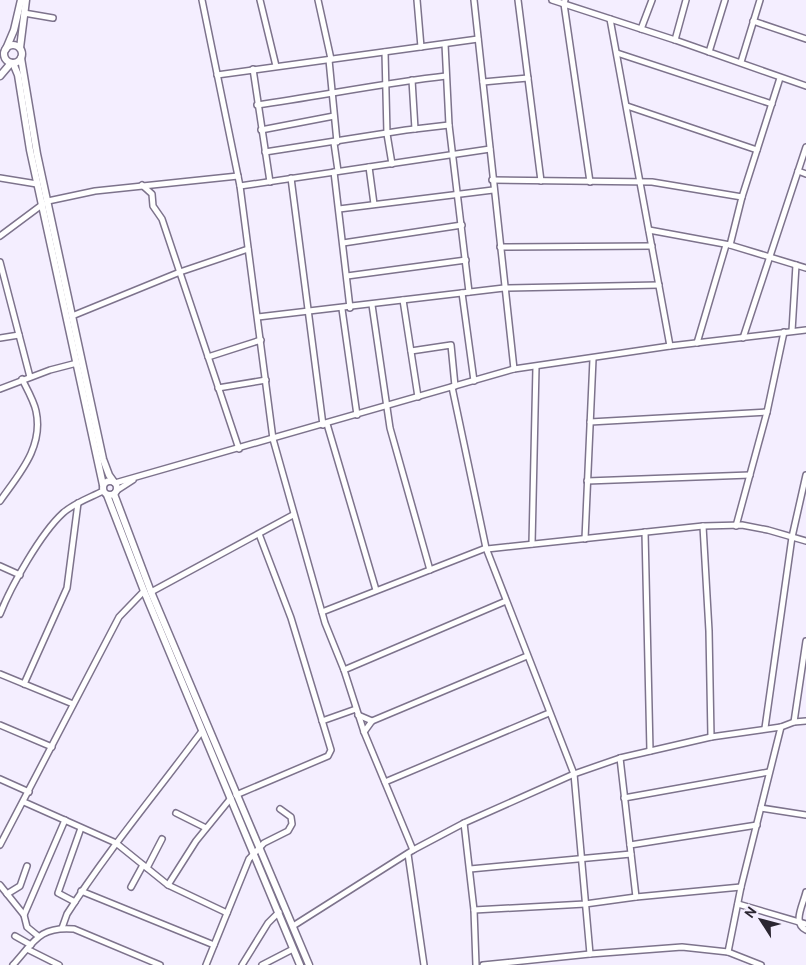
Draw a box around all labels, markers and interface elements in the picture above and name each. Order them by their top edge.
north arrow [736,895,786,945]
text: N [742,904,762,922]

